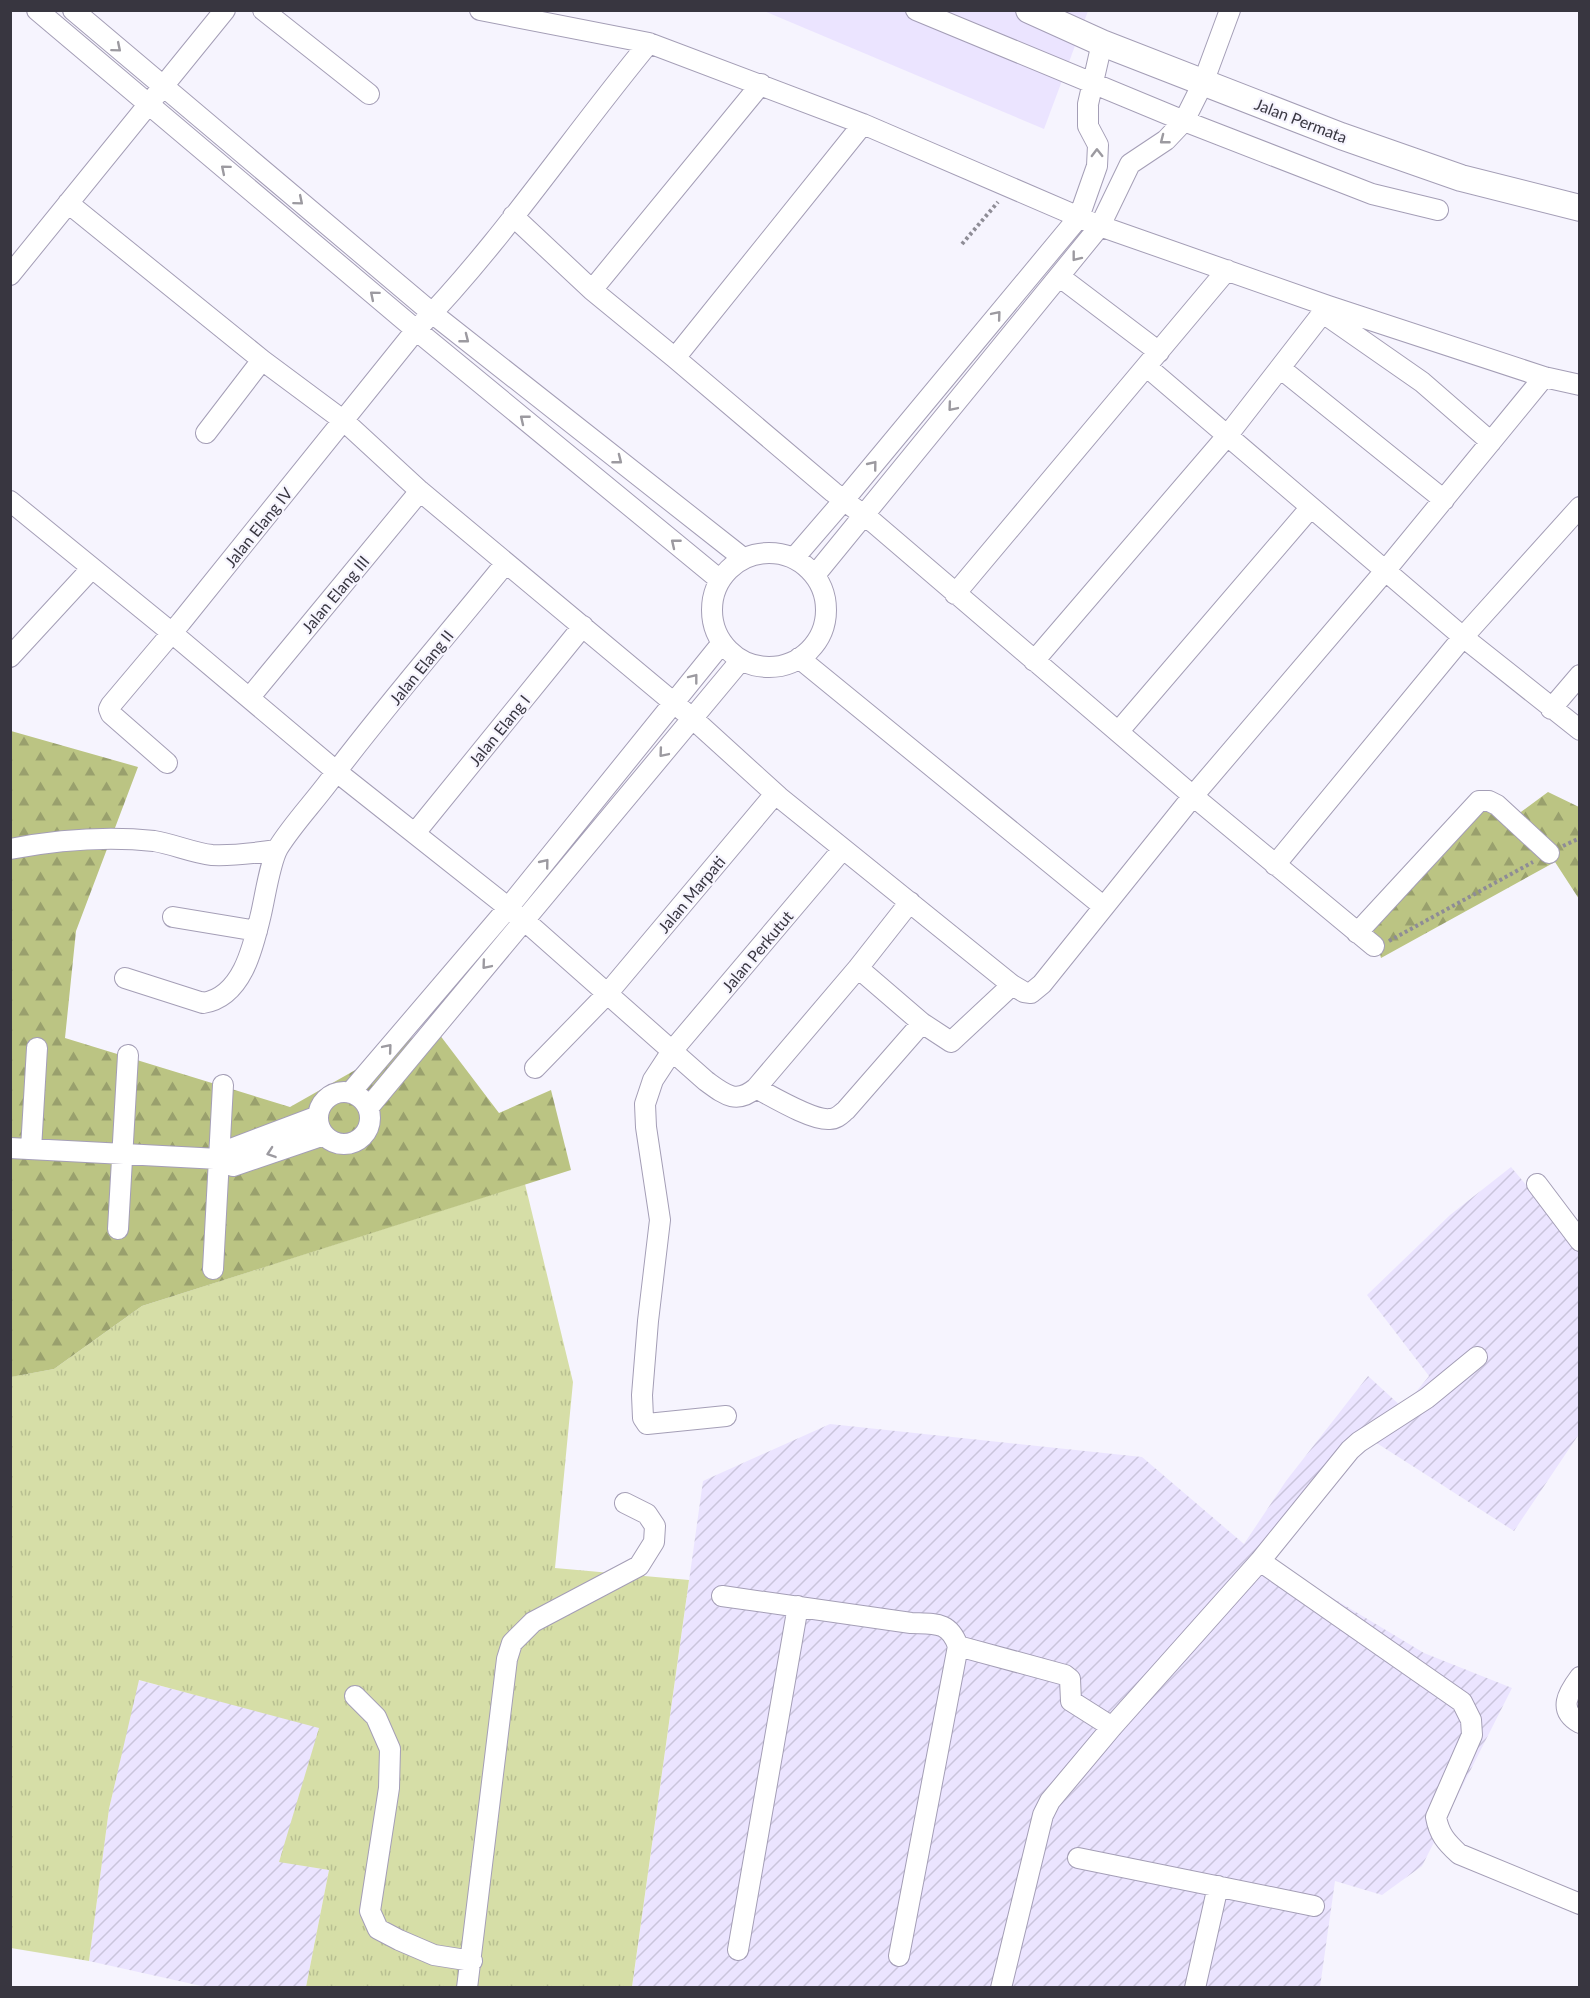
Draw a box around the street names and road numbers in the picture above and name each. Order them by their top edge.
street label: Jalan Permata [1252,94,1350,146]
street label: Jalan Elang IV [220,483,296,571]
street label: Jalan Elang III [297,552,373,636]
street label: Jalan Elang II [385,626,457,708]
street label: Jalan Elang I [465,691,533,769]
street label: Jalan Marpati [653,852,729,936]
street label: Jalan Perkutut [718,906,797,995]

